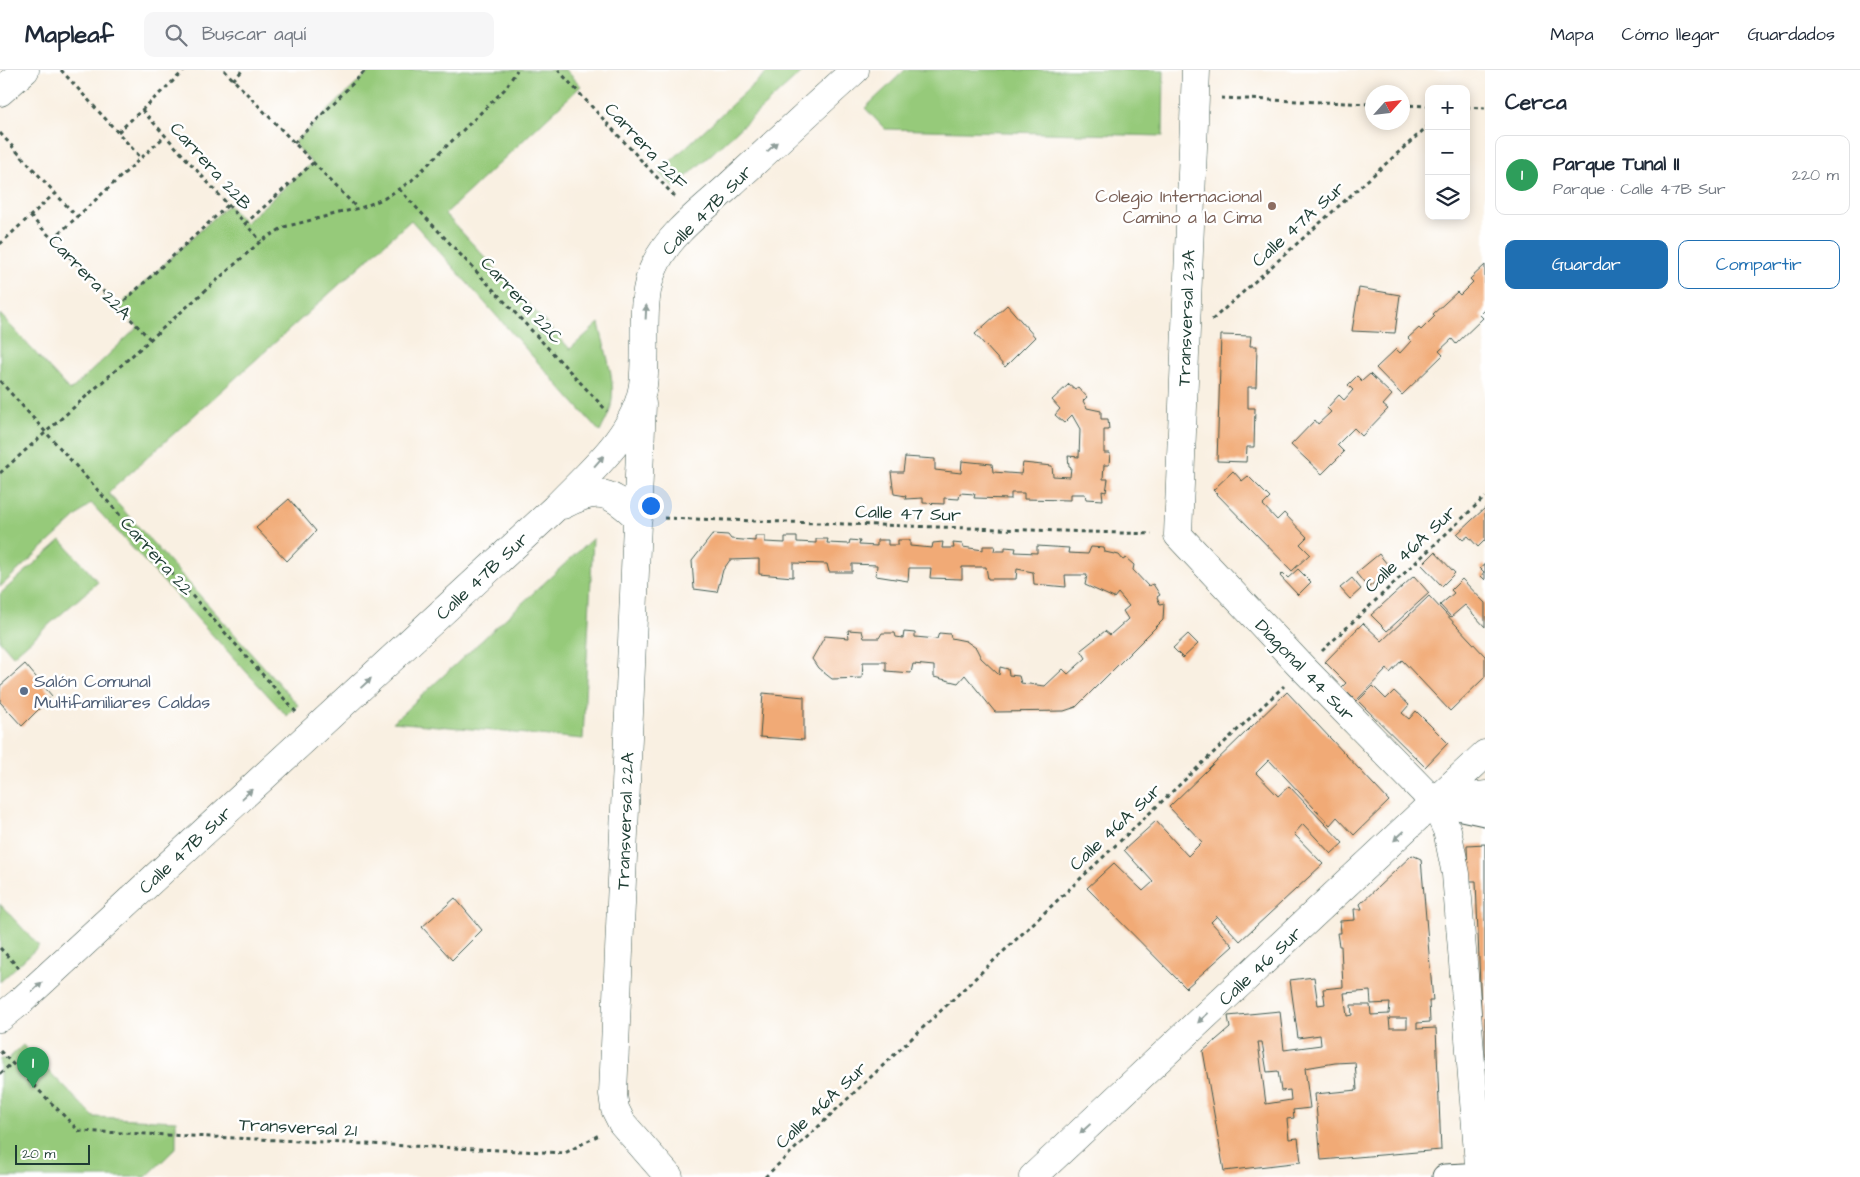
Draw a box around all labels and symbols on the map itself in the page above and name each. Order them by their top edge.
north arrow [1365,85,1410,130]
street label: Carrera 22F [599,97,693,196]
street label: Carrera 22B [164,117,257,216]
one-way arrow [765,141,777,153]
street label: Calle 47B Sur [657,160,758,261]
street label: Calle 47A Sur [1246,176,1350,273]
place label: Colegio Internacional Camino a la Cima [1095,184,1262,230]
marker: Colegio Internacional Camino a la Cima [1266,200,1278,212]
street label: Carrera 22A [42,229,137,326]
street label: Transversal 23A [1172,249,1201,387]
street label: Carrera 22C [475,251,569,350]
one-way arrow [643,304,651,320]
one-way arrow [594,455,605,468]
your location [638,493,664,519]
street label: Calle 47 Sur [855,499,961,528]
street label: Calle 46A Sur [1359,500,1462,599]
street label: Carrera 22 [114,511,199,602]
street label: Calle 47B Sur [430,527,534,626]
street label: Diagonal 44 Sur [1249,614,1360,728]
place label: Salón Comunal Multifamiliares Caldas [34,669,210,715]
one-way arrow [360,677,372,689]
marker: Salón Comunal Multifamiliares Caldas [18,685,30,697]
street label: Transversal 22A [611,751,640,890]
street label: Calle 46A Sur [1064,778,1167,877]
one-way arrow [240,788,253,799]
street label: Calle 47B Sur [133,801,237,900]
one-way arrow [1393,830,1405,842]
street label: Calle 46 Sur [1213,921,1308,1012]
one-way arrow [31,981,43,992]
one-way arrow [1197,1013,1210,1024]
pin: 1 [17,1047,49,1088]
street label: Calle 46A Sur [770,1056,873,1155]
street label: Transversal 21 [238,1112,358,1143]
one-way arrow [1079,1123,1091,1135]
scale bar [15,1142,90,1165]

